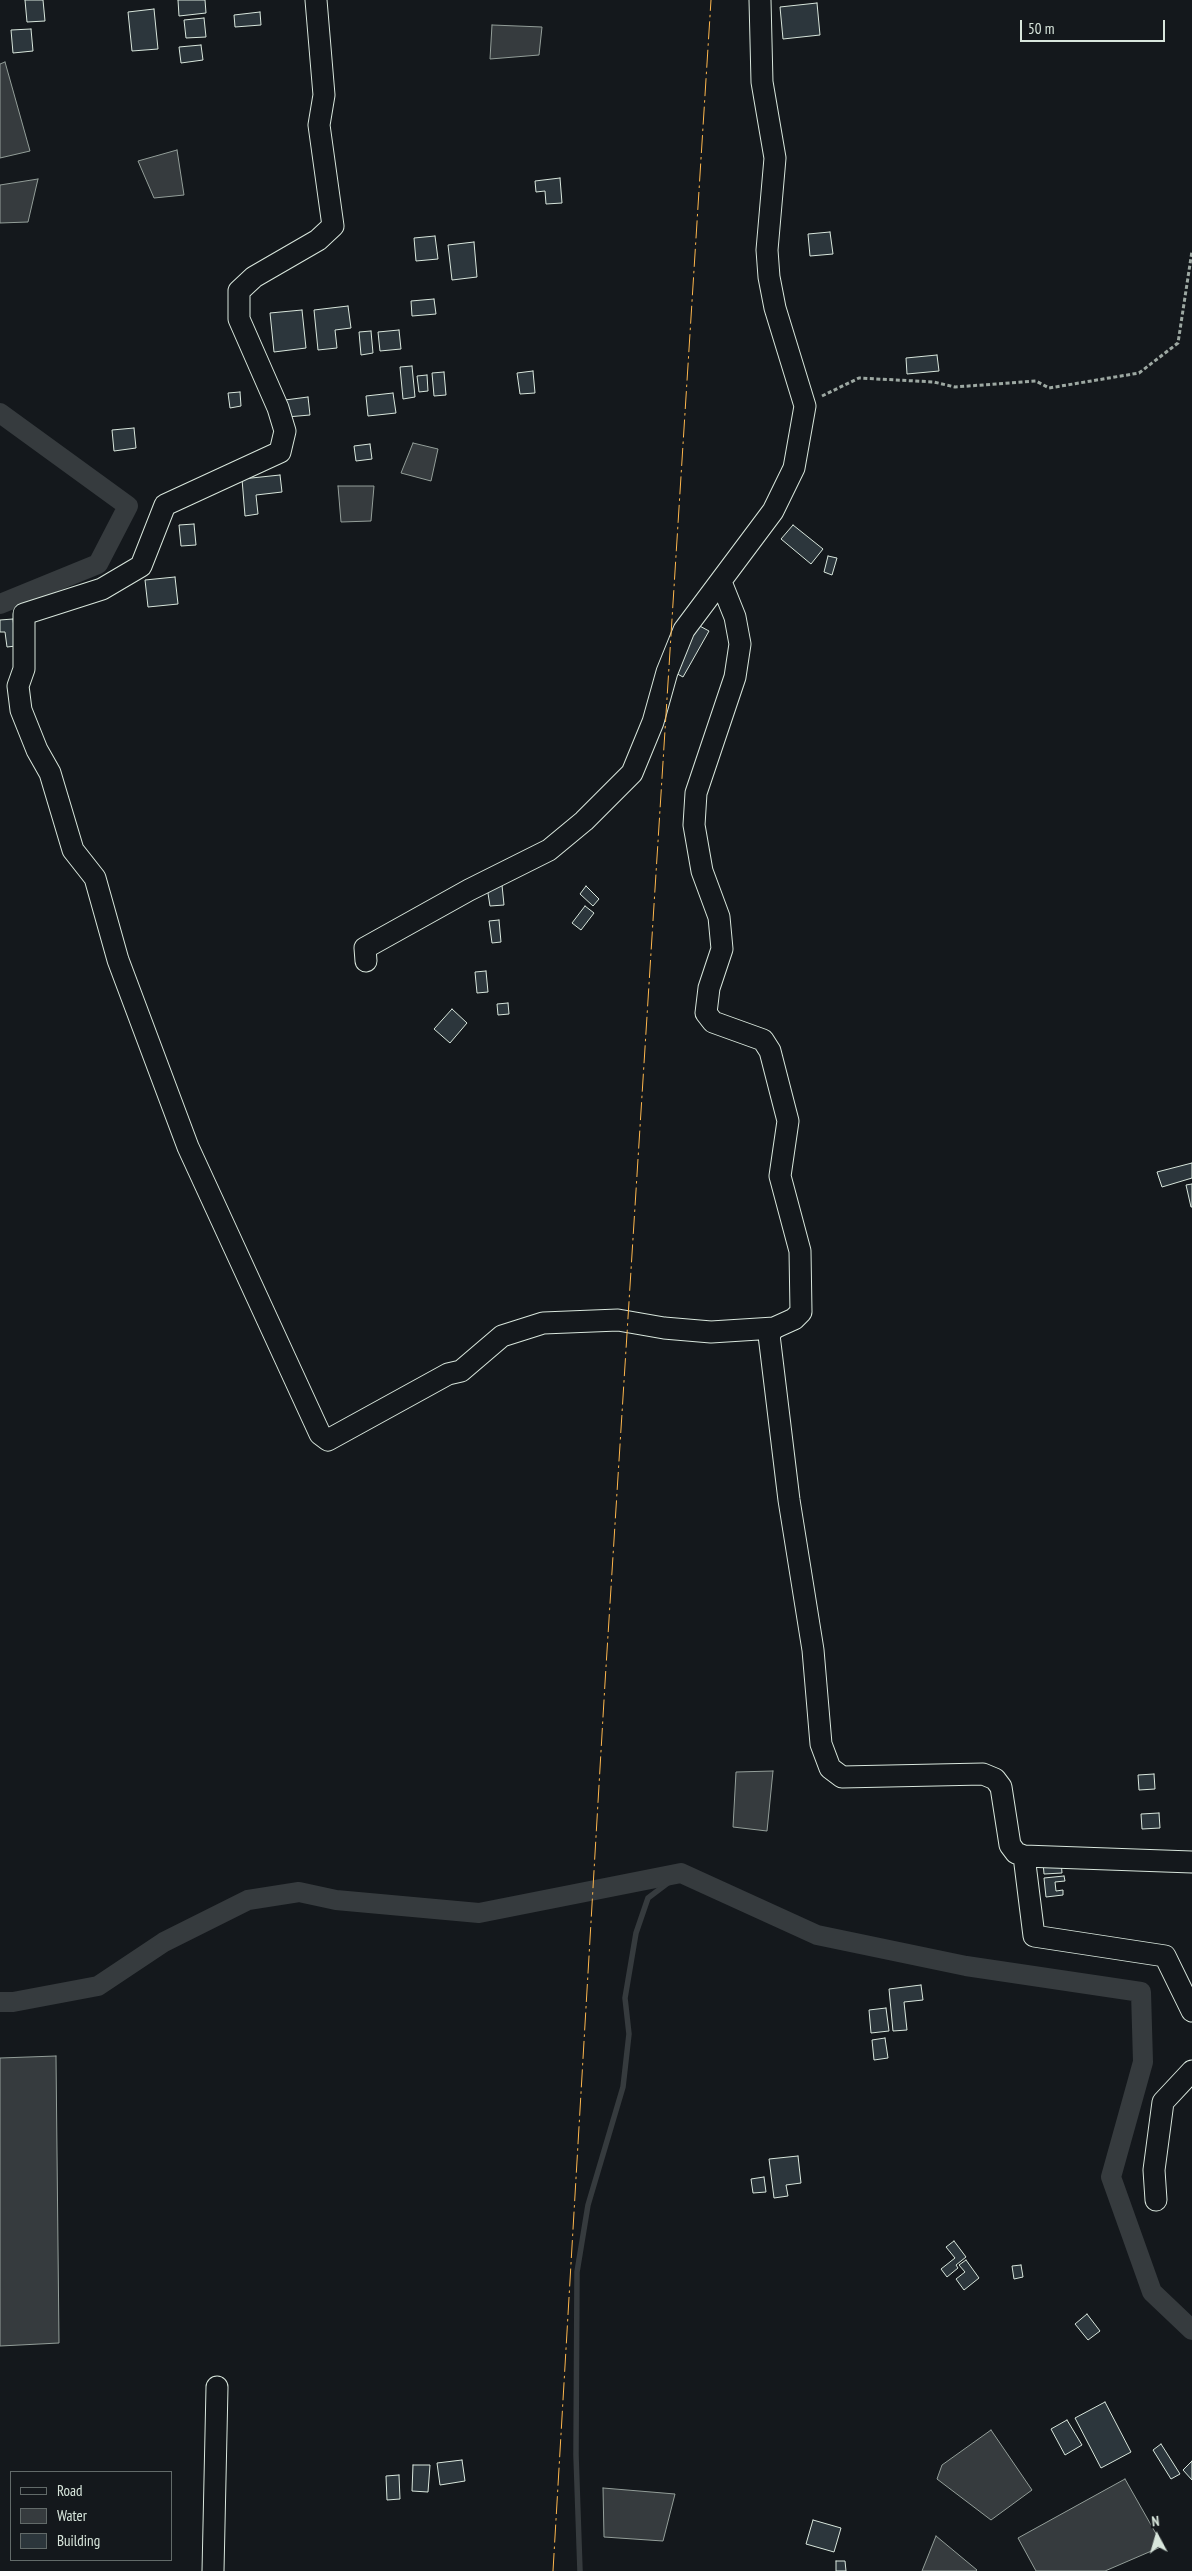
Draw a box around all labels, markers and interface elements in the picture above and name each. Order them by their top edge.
scale bar [1022,10,1167,42]
text: 50 m [1028,19,1054,38]
legend [10,2471,172,2561]
text: Road [57,2481,83,2500]
text: Water [57,2506,87,2525]
north arrow [1132,2511,1182,2561]
text: N [1151,2512,1160,2530]
text: Building [57,2531,100,2550]

